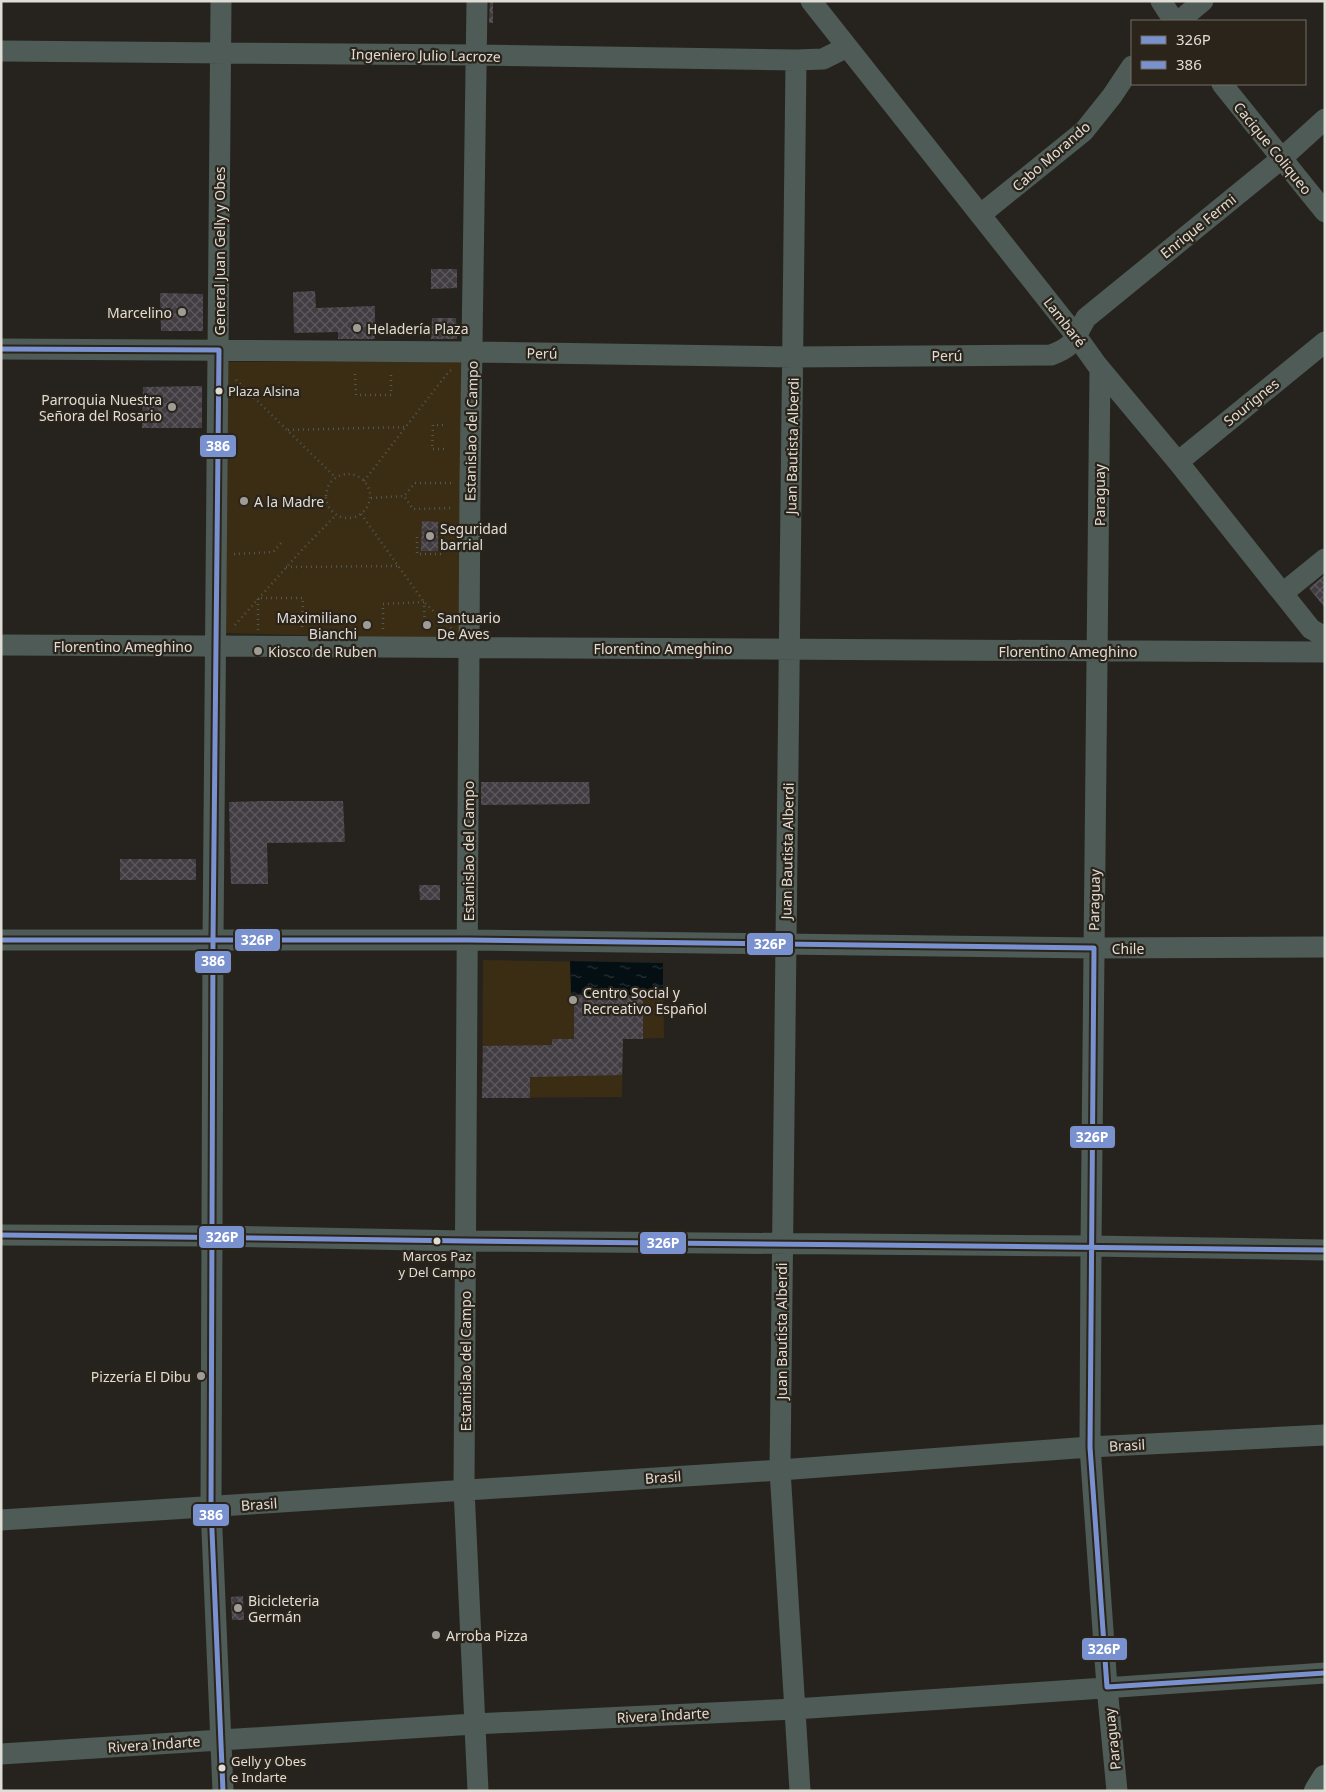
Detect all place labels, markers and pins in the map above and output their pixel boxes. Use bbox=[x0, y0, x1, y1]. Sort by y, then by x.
place label: Marcelino bbox=[107, 303, 172, 322]
marker: Marcelino bbox=[176, 306, 188, 318]
place label: Heladería Plaza bbox=[367, 319, 469, 338]
marker: Heladería Plaza bbox=[351, 322, 363, 334]
place label: Plaza Alsina bbox=[228, 382, 300, 400]
marker: Plaza Alsina bbox=[214, 386, 224, 396]
place label: Parroquia Nuestra Señora del Rosario bbox=[39, 390, 162, 425]
marker: Parroquia Nuestra Señora del Rosario bbox=[166, 401, 178, 413]
place label: A la Madre bbox=[254, 492, 324, 511]
marker: A la Madre bbox=[238, 495, 250, 507]
place label: Seguridad barrial bbox=[440, 519, 507, 554]
marker: Seguridad barrial bbox=[424, 530, 436, 542]
place label: Maximiliano Bianchi bbox=[277, 608, 357, 643]
place label: Santuario De Aves bbox=[437, 608, 501, 643]
marker: Maximiliano Bianchi bbox=[361, 619, 373, 631]
marker: Santuario De Aves bbox=[421, 619, 433, 631]
place label: Kiosco de Ruben bbox=[268, 642, 377, 661]
marker: Kiosco de Ruben bbox=[252, 645, 264, 657]
place label: Centro Social y Recreativo Español bbox=[583, 983, 707, 1018]
marker: Centro Social y Recreativo Español bbox=[567, 994, 579, 1006]
marker: Marcos Paz y Del Campo bbox=[432, 1236, 442, 1246]
place label: Marcos Paz y Del Campo bbox=[398, 1247, 476, 1281]
place label: Pizzería El Dibu bbox=[91, 1367, 191, 1386]
marker: Pizzería El Dibu bbox=[195, 1370, 207, 1382]
place label: Bicicleteria Germán bbox=[248, 1591, 319, 1626]
marker: Bicicleteria Germán bbox=[232, 1602, 244, 1614]
place label: Arroba Pizza bbox=[446, 1626, 528, 1645]
marker: Arroba Pizza bbox=[430, 1629, 442, 1641]
place label: Gelly y Obes e Indarte bbox=[231, 1752, 306, 1786]
marker: Gelly y Obes e Indarte bbox=[217, 1763, 227, 1773]

